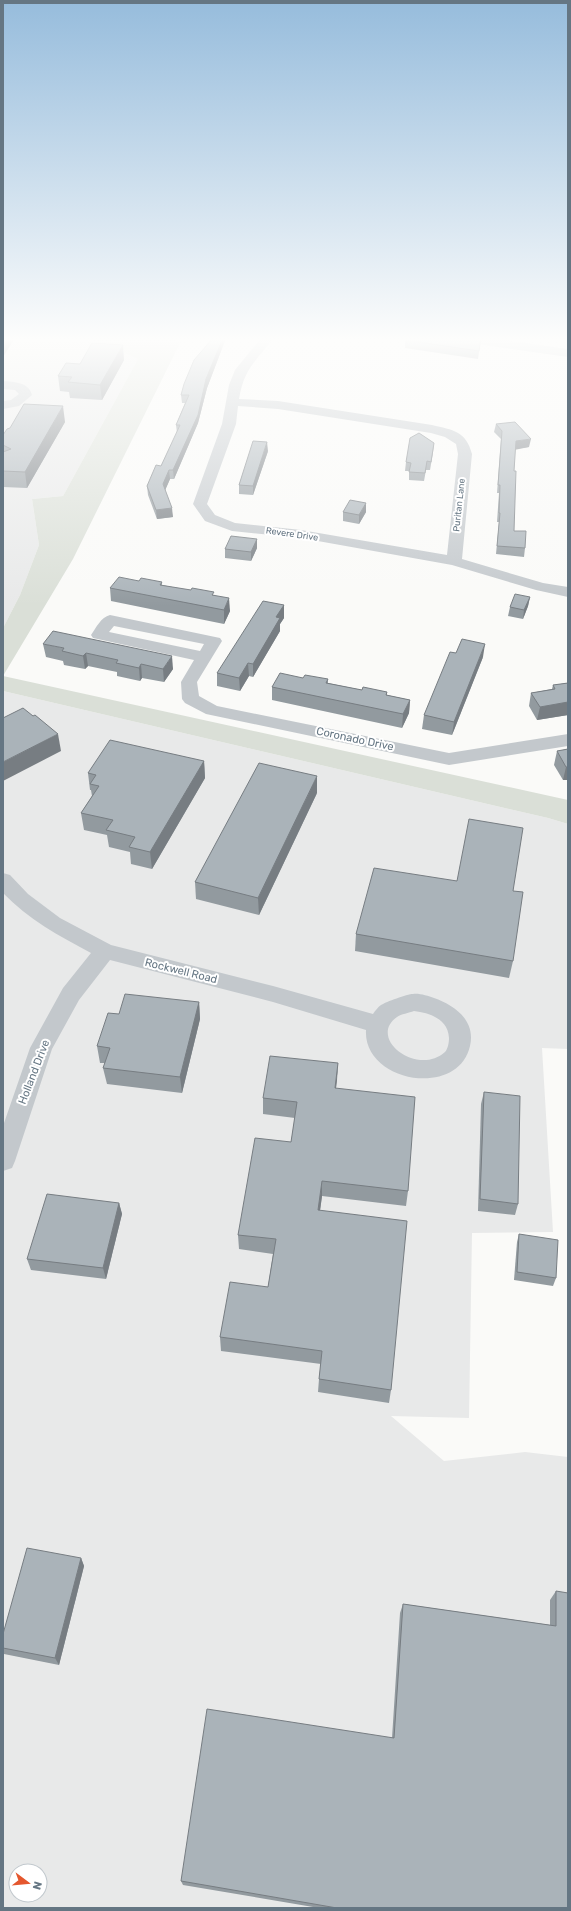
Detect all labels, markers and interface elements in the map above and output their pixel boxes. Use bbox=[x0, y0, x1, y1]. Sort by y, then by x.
street label: Puritan Lane bbox=[451, 478, 467, 532]
street label: Revere Drive bbox=[265, 525, 319, 543]
street label: Coronado Drive bbox=[315, 724, 395, 754]
street label: Rockwell Road bbox=[143, 956, 219, 986]
street label: Holland Drive bbox=[16, 1038, 52, 1106]
north arrow bbox=[8, 1863, 48, 1903]
text: N bbox=[30, 1880, 44, 1891]

